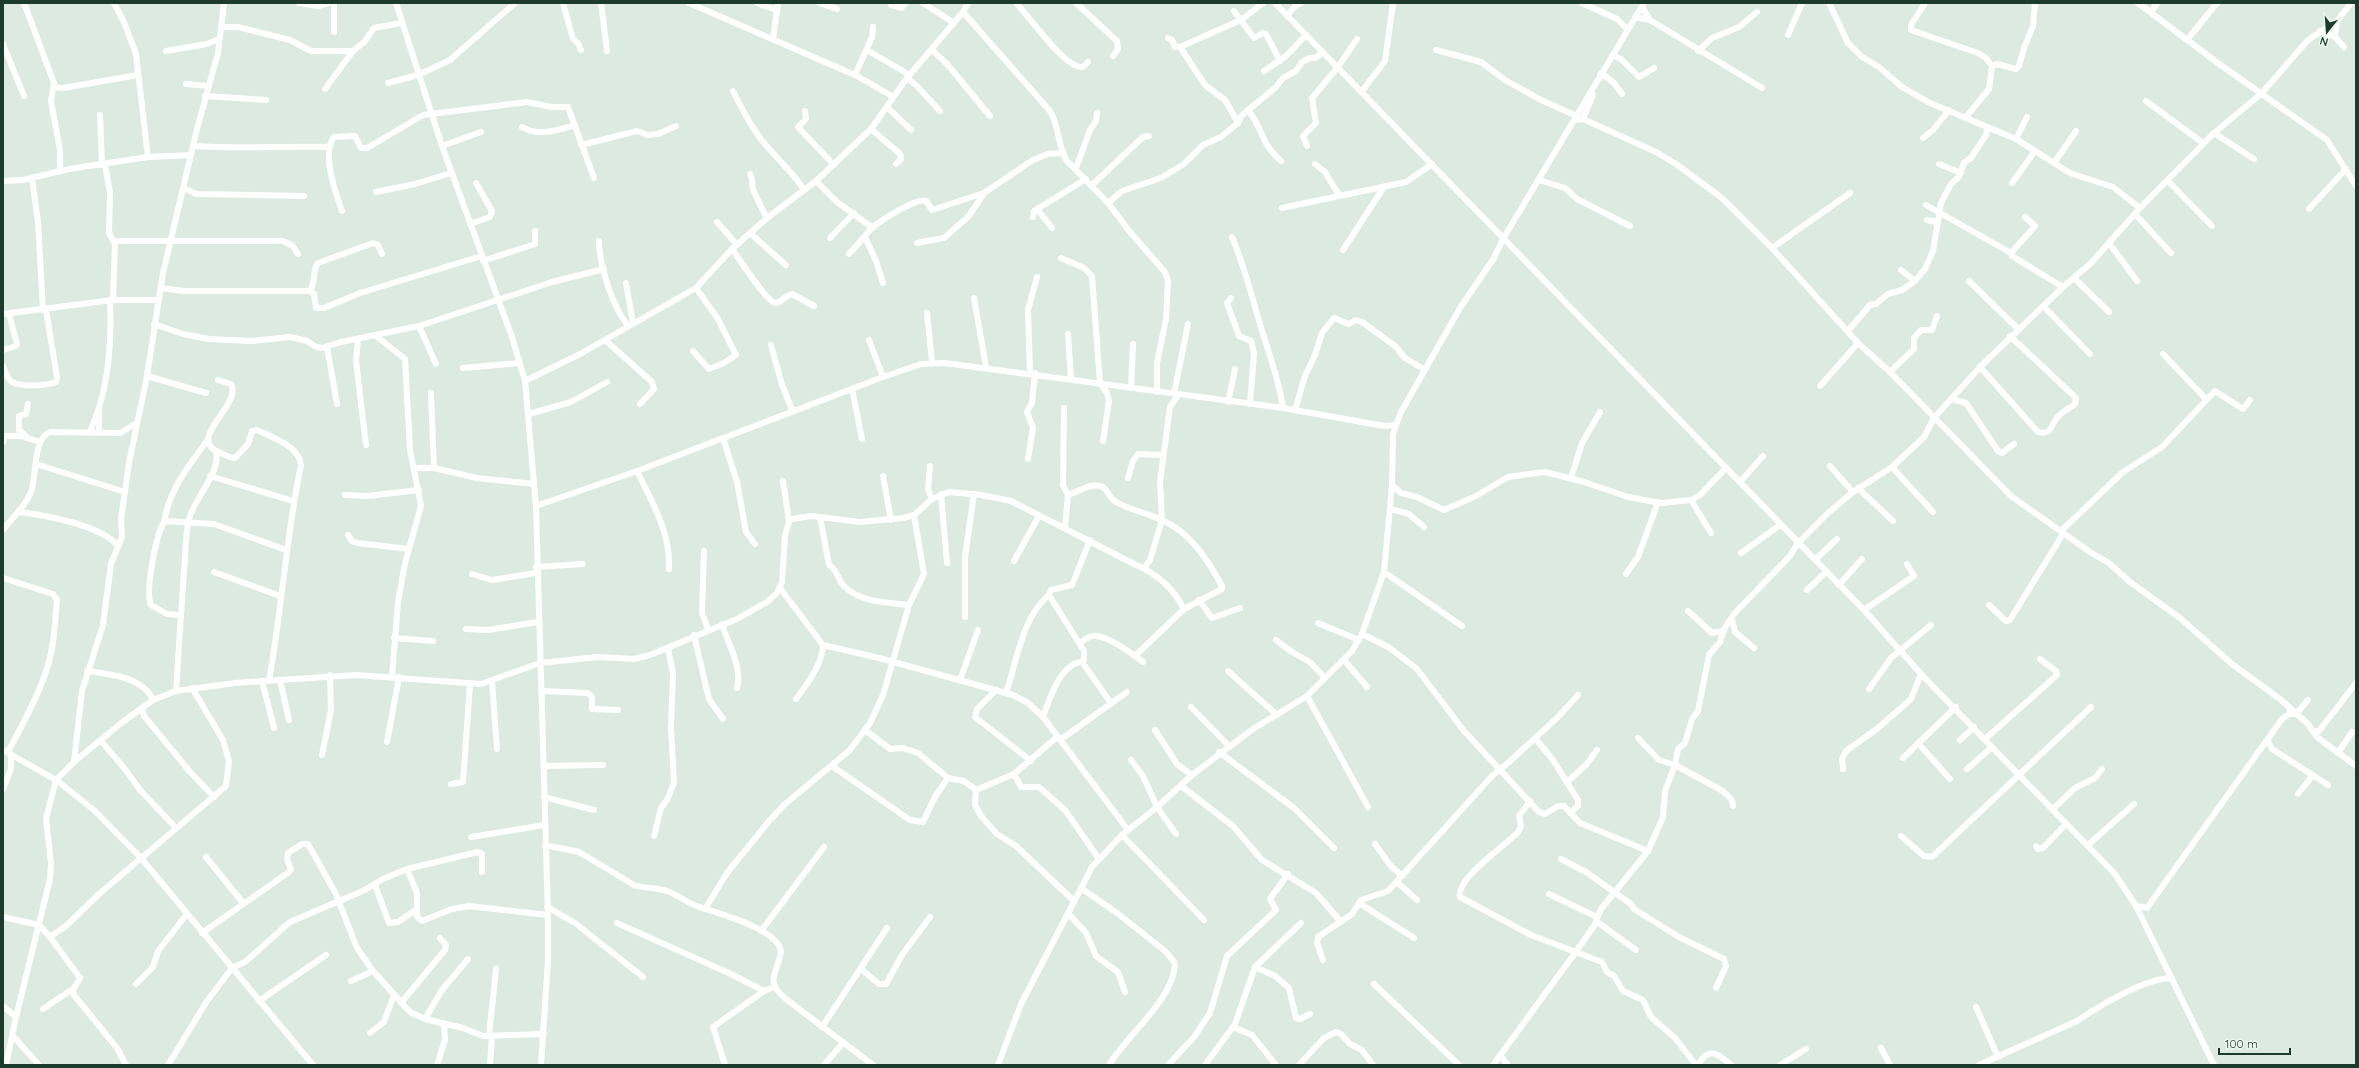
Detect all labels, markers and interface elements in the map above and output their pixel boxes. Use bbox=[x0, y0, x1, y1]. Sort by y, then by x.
north arrow bbox=[2307, 12, 2347, 52]
text: N bbox=[2318, 34, 2330, 49]
scale bar bbox=[2219, 1030, 2290, 1056]
text: 100 m bbox=[2225, 1036, 2258, 1051]

